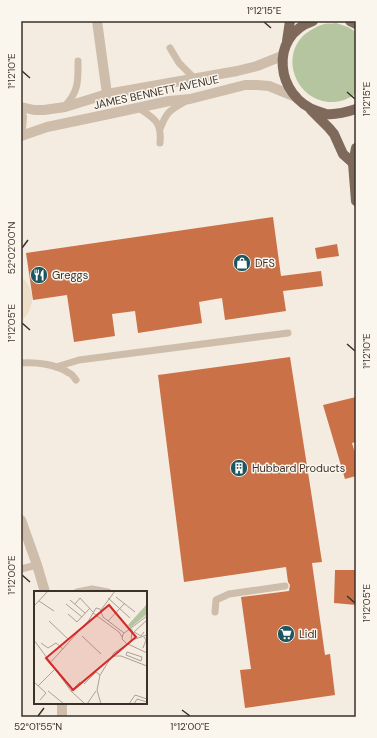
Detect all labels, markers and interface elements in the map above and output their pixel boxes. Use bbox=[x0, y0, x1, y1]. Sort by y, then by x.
text: 1°12'15"E bbox=[247, 4, 282, 17]
text: 1°12'10"E bbox=[5, 53, 18, 89]
street label: JAMES BENNETT AVENUE bbox=[92, 72, 220, 112]
text: 1°12'15"E bbox=[360, 81, 373, 116]
text: 52°02'00"N bbox=[5, 222, 18, 274]
shop icon: DFS bbox=[232, 253, 252, 273]
place label: DFS bbox=[255, 256, 275, 270]
restaurant icon: Greggs bbox=[29, 265, 49, 285]
place label: Greggs bbox=[52, 268, 88, 282]
text: 1°12'05"E bbox=[5, 303, 18, 342]
text: 1°12'10"E bbox=[360, 333, 373, 369]
building icon: Hubbard Products bbox=[229, 458, 249, 478]
place label: Hubbard Products bbox=[252, 461, 345, 475]
text: 1°12'00"E bbox=[5, 555, 18, 595]
text: 1°12'05"E bbox=[360, 583, 373, 622]
inset map bbox=[34, 591, 147, 704]
supermarket icon: Lidl bbox=[276, 624, 296, 644]
place label: Lidl bbox=[299, 627, 317, 641]
text: 52°01'55"N bbox=[14, 720, 62, 733]
text: 1°12'00"E bbox=[170, 720, 210, 733]

